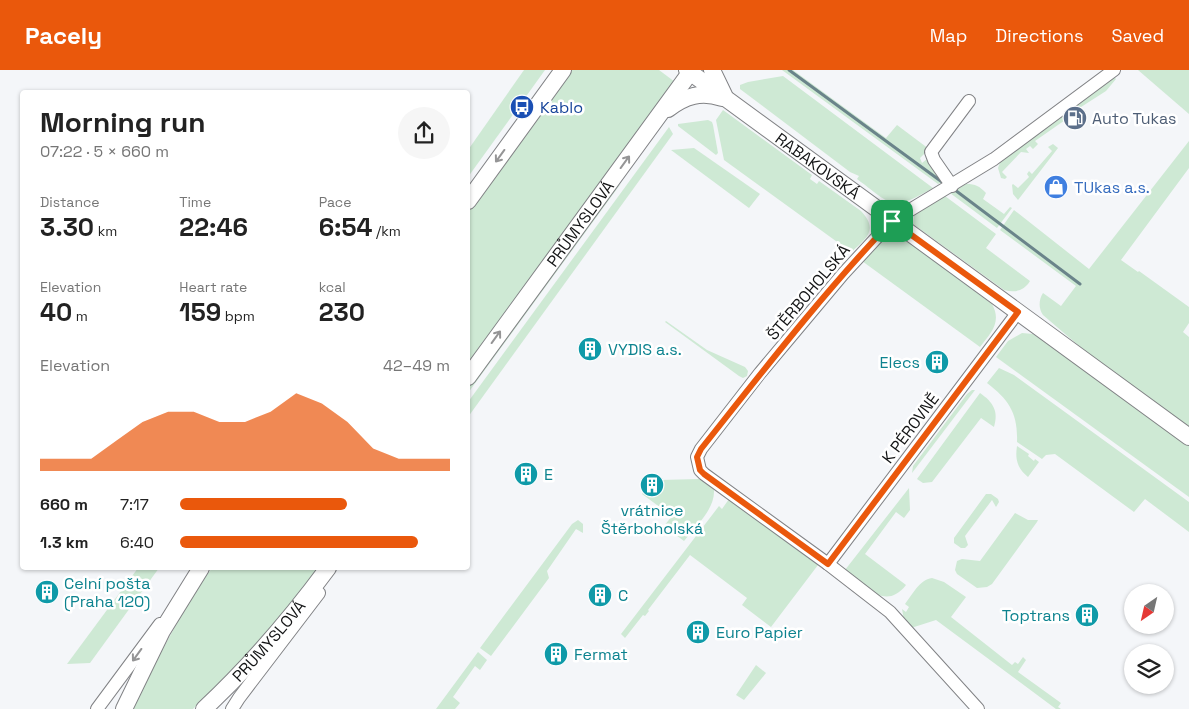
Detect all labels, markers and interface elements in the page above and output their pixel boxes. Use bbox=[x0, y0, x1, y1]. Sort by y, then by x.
text: Pacely bbox=[25, 20, 102, 51]
text: Map bbox=[930, 24, 967, 47]
text: Directions bbox=[995, 24, 1084, 47]
text: Saved bbox=[1112, 24, 1164, 47]
bus stop icon: Kablo bbox=[509, 94, 535, 120]
place label: Kablo bbox=[540, 97, 583, 118]
text: Morning run bbox=[40, 104, 205, 140]
fuel station icon: Auto Tukas bbox=[1062, 105, 1088, 131]
button: share bbox=[398, 107, 450, 159]
place label: Auto Tukas bbox=[1092, 108, 1177, 129]
street label: RABAKOVSKÁ bbox=[771, 128, 864, 204]
text: 07:22 · 5 × 660 m bbox=[40, 141, 169, 162]
one-way arrow bbox=[495, 149, 505, 163]
one-way arrow bbox=[620, 155, 630, 169]
shop icon: TUkas a.s. bbox=[1043, 174, 1069, 200]
street label: PRŮMYSLOVÁ bbox=[542, 177, 619, 271]
place label: TUkas a.s. bbox=[1074, 177, 1150, 198]
text: Distance bbox=[40, 193, 100, 211]
text: Time bbox=[179, 193, 211, 211]
text: Pace bbox=[319, 193, 351, 211]
pin bbox=[871, 200, 913, 242]
icon: arrive bbox=[878, 207, 906, 235]
text: 3.30 bbox=[40, 211, 94, 243]
text: 22:46 bbox=[179, 211, 248, 243]
text: 6:54 bbox=[319, 211, 372, 243]
text: km bbox=[94, 222, 117, 240]
text: /km bbox=[372, 222, 401, 240]
street label: ŠTĚRBOHOLSKÁ bbox=[762, 240, 855, 345]
text: Elevation bbox=[40, 278, 101, 296]
text: Heart rate bbox=[179, 278, 247, 296]
text: kcal bbox=[319, 278, 346, 296]
text: 40 bbox=[40, 296, 72, 328]
text: 159 bbox=[179, 296, 221, 328]
text: 230 bbox=[319, 296, 365, 328]
text: m bbox=[72, 307, 88, 325]
text: bpm bbox=[221, 307, 255, 325]
one-way arrow bbox=[491, 330, 501, 344]
building icon: VYDIS a.s. bbox=[577, 336, 603, 362]
place label: VYDIS a.s. bbox=[608, 339, 682, 360]
building icon: Elecs bbox=[924, 349, 950, 375]
place label: Elecs bbox=[880, 352, 920, 373]
text: Elevation bbox=[40, 355, 110, 376]
text: 42–49 m bbox=[383, 355, 450, 376]
street label: K PÉROVNĚ bbox=[877, 389, 944, 468]
building icon: E bbox=[513, 461, 539, 487]
place label: E bbox=[544, 464, 553, 485]
building icon: vrátnice Štěrboholská bbox=[639, 472, 665, 498]
text: 660 m bbox=[40, 494, 88, 515]
text: 7:17 bbox=[120, 494, 149, 515]
place label: vrátnice Štěrboholská bbox=[601, 500, 703, 539]
text: 1.3 km bbox=[40, 532, 88, 553]
text: 6:40 bbox=[120, 532, 154, 553]
place label: Celní pošta (Praha 120) bbox=[64, 573, 150, 612]
building icon: Celní pošta (Praha 120) bbox=[34, 579, 60, 605]
building icon: C bbox=[587, 582, 613, 608]
north arrow bbox=[1124, 584, 1174, 634]
map controls bbox=[1124, 584, 1174, 694]
place label: C bbox=[618, 585, 628, 606]
street label: PRŮMYSLOVÁ bbox=[228, 596, 310, 686]
building icon: Toptrans bbox=[1074, 602, 1100, 628]
place label: Toptrans bbox=[1002, 605, 1070, 626]
building icon: Euro Papier bbox=[685, 619, 711, 645]
place label: Euro Papier bbox=[716, 622, 803, 643]
building icon: Fermat bbox=[543, 641, 569, 667]
place label: Fermat bbox=[574, 644, 628, 665]
button: layers bbox=[1124, 644, 1174, 694]
one-way arrow bbox=[132, 648, 142, 662]

